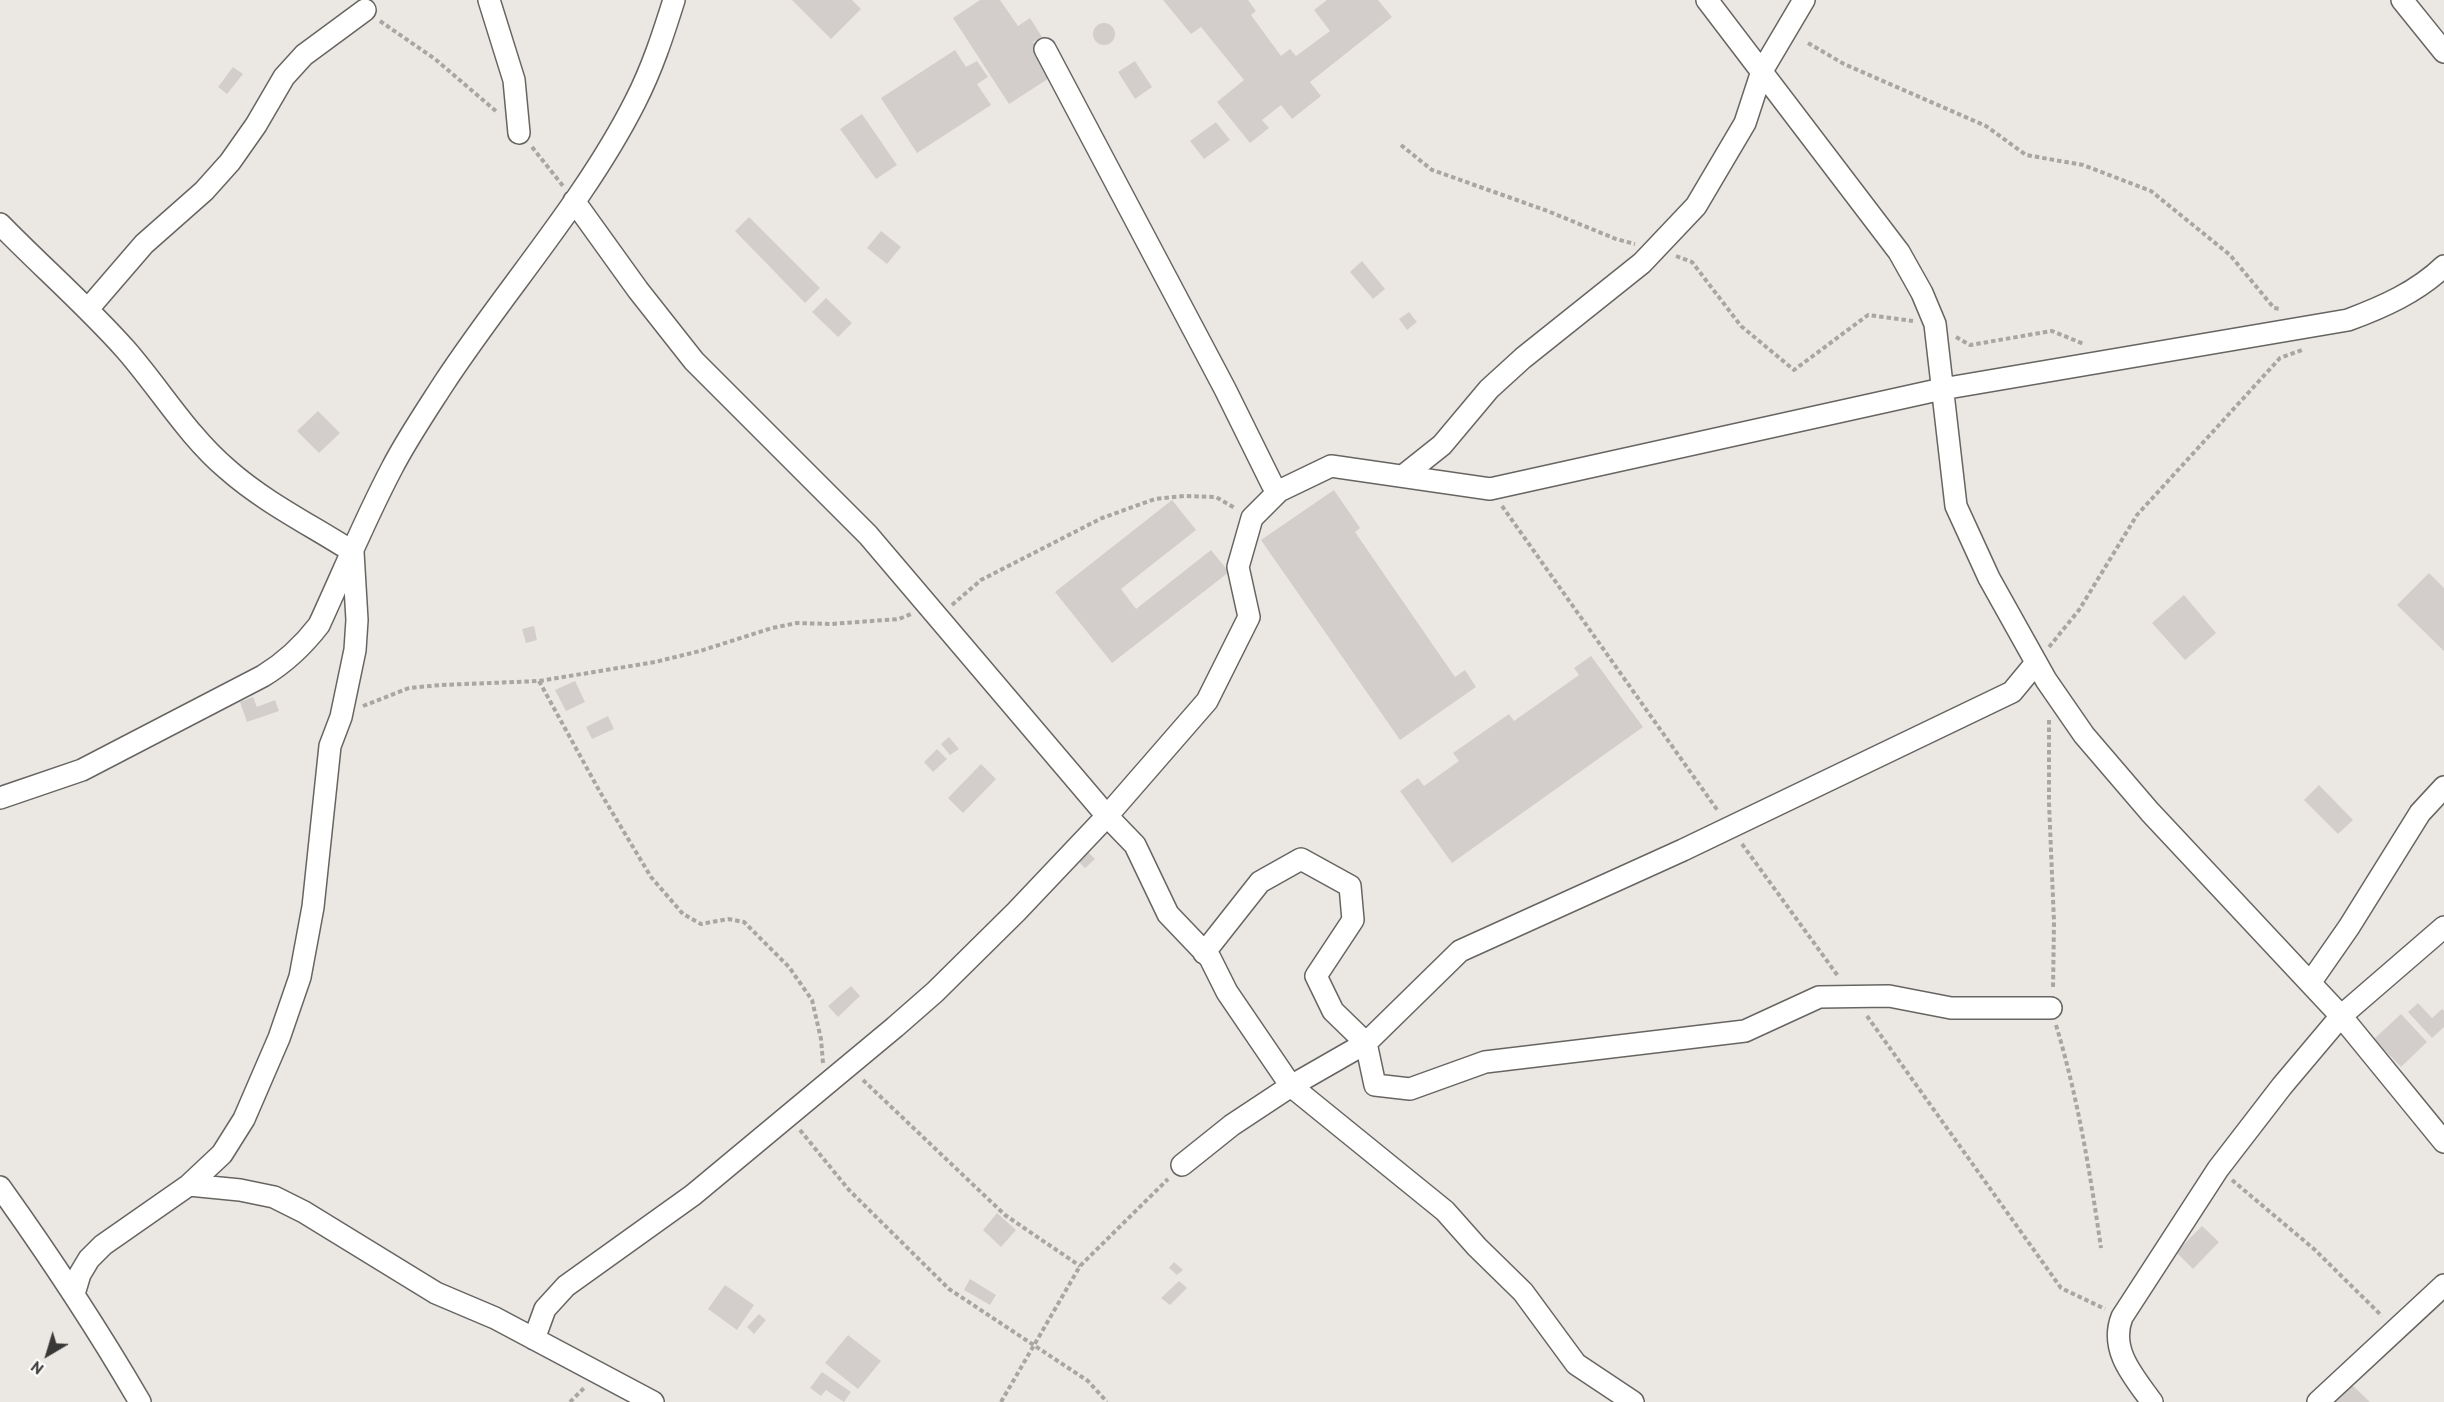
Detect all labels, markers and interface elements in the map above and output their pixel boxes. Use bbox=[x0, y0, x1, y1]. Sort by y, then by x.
north arrow bbox=[18, 1324, 78, 1384]
text: N bbox=[27, 1357, 47, 1379]

